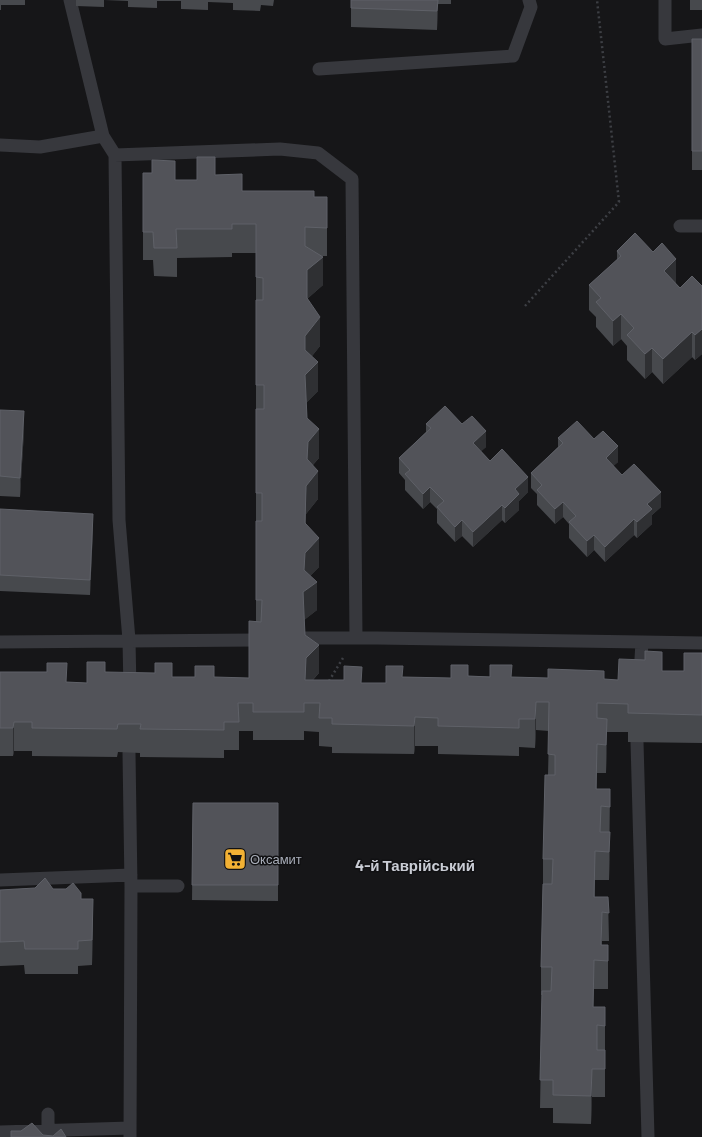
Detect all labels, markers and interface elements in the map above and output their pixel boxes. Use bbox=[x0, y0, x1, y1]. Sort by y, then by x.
supermarket icon: Оксамит bbox=[222, 846, 248, 872]
place label: Оксамит bbox=[250, 851, 302, 867]
district label: 4-й Таврійський bbox=[355, 856, 475, 874]

